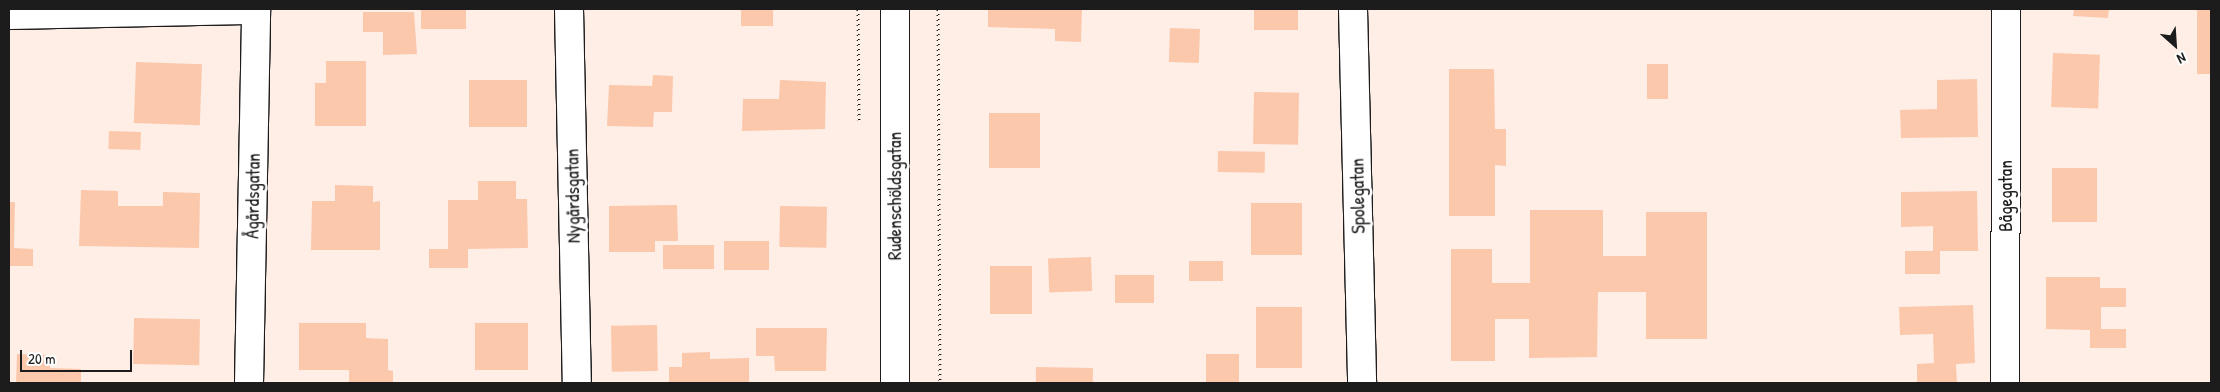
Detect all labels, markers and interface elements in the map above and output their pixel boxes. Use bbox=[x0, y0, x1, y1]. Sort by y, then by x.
north arrow bbox=[2150, 20, 2200, 70]
text: N bbox=[2174, 49, 2189, 69]
street label: Rudenschöldsgatan bbox=[884, 132, 906, 260]
street label: Nygårdsgatan bbox=[561, 149, 585, 243]
street label: Ågårdsgatan bbox=[241, 153, 265, 239]
street label: Spolegatan bbox=[1346, 158, 1370, 234]
street label: Bågegatan bbox=[1995, 160, 2017, 232]
scale bar bbox=[22, 340, 135, 372]
text: 20 m bbox=[28, 348, 55, 369]

